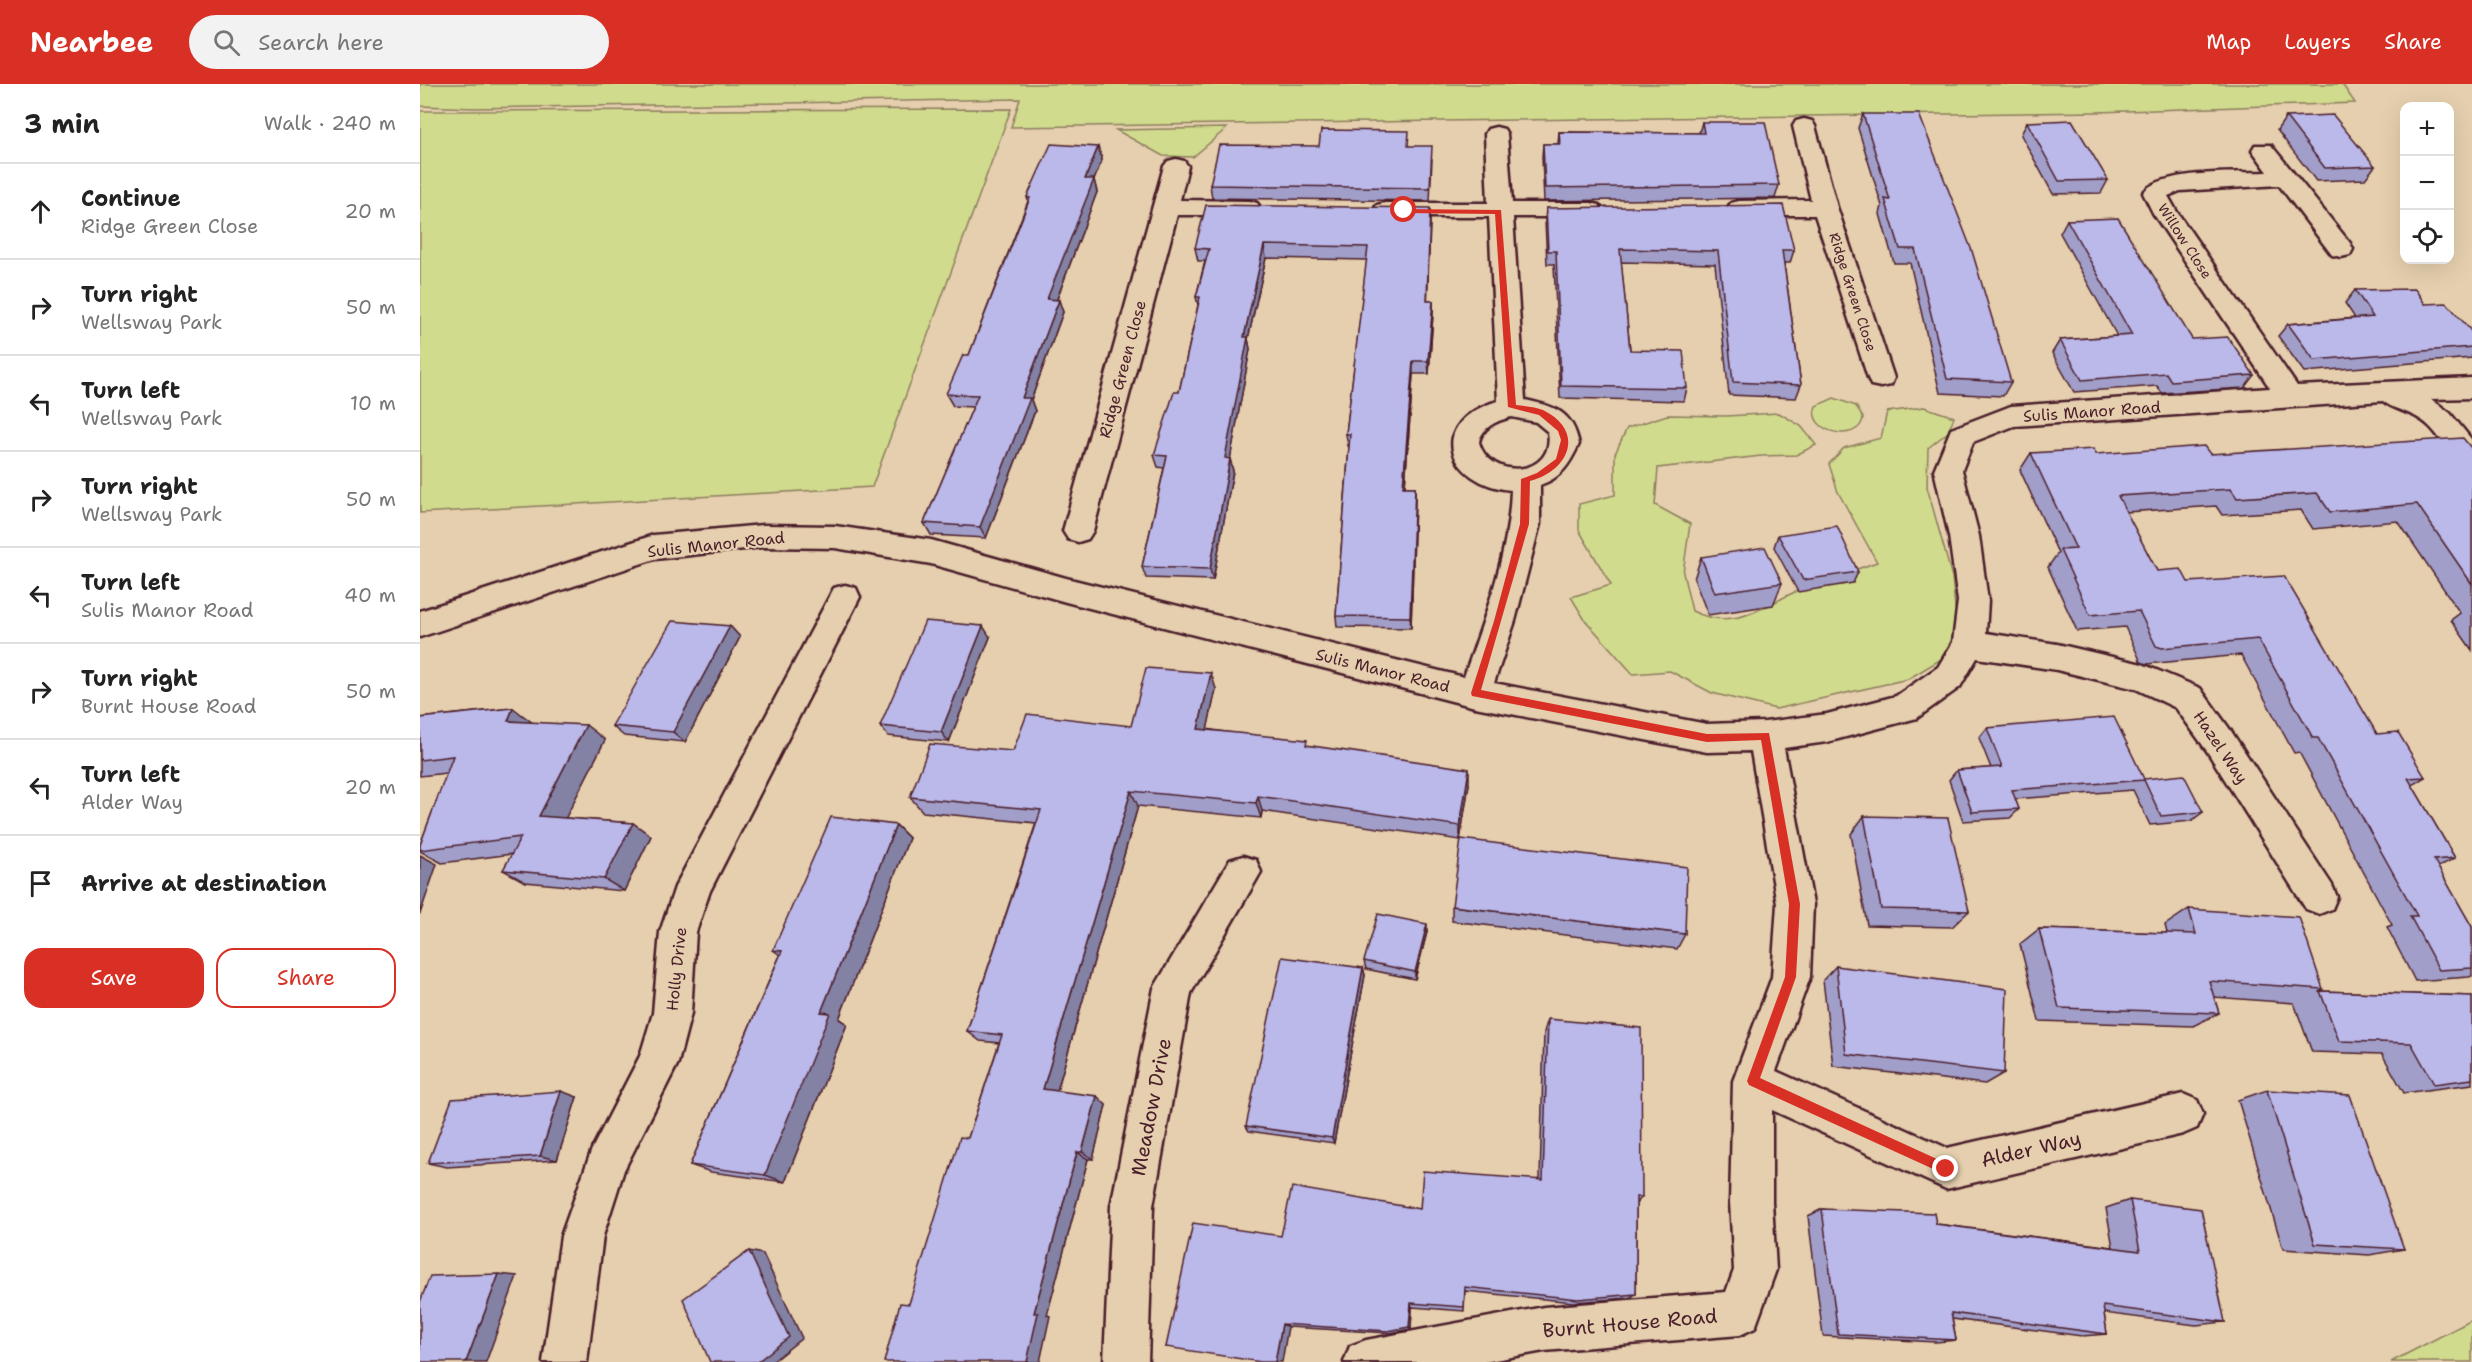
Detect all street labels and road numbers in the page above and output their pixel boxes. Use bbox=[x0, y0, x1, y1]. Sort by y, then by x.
street label: Willow Close bbox=[2154, 200, 2216, 282]
street label: Ridge Green Close bbox=[1825, 230, 1881, 354]
street label: Ridge Green Close bbox=[1094, 298, 1151, 440]
street label: Sulis Manor Road bbox=[2023, 396, 2162, 427]
street label: Sulis Manor Road bbox=[646, 527, 786, 562]
street label: Sulis Manor Road bbox=[1313, 644, 1452, 697]
street label: Hazel Way bbox=[2189, 707, 2253, 788]
street label: Holly Drive bbox=[662, 926, 691, 1012]
street label: Meadow Drive bbox=[1125, 1036, 1177, 1178]
street label: Alder Way bbox=[1978, 1125, 2084, 1173]
street label: Burnt House Road bbox=[1542, 1302, 1719, 1344]

